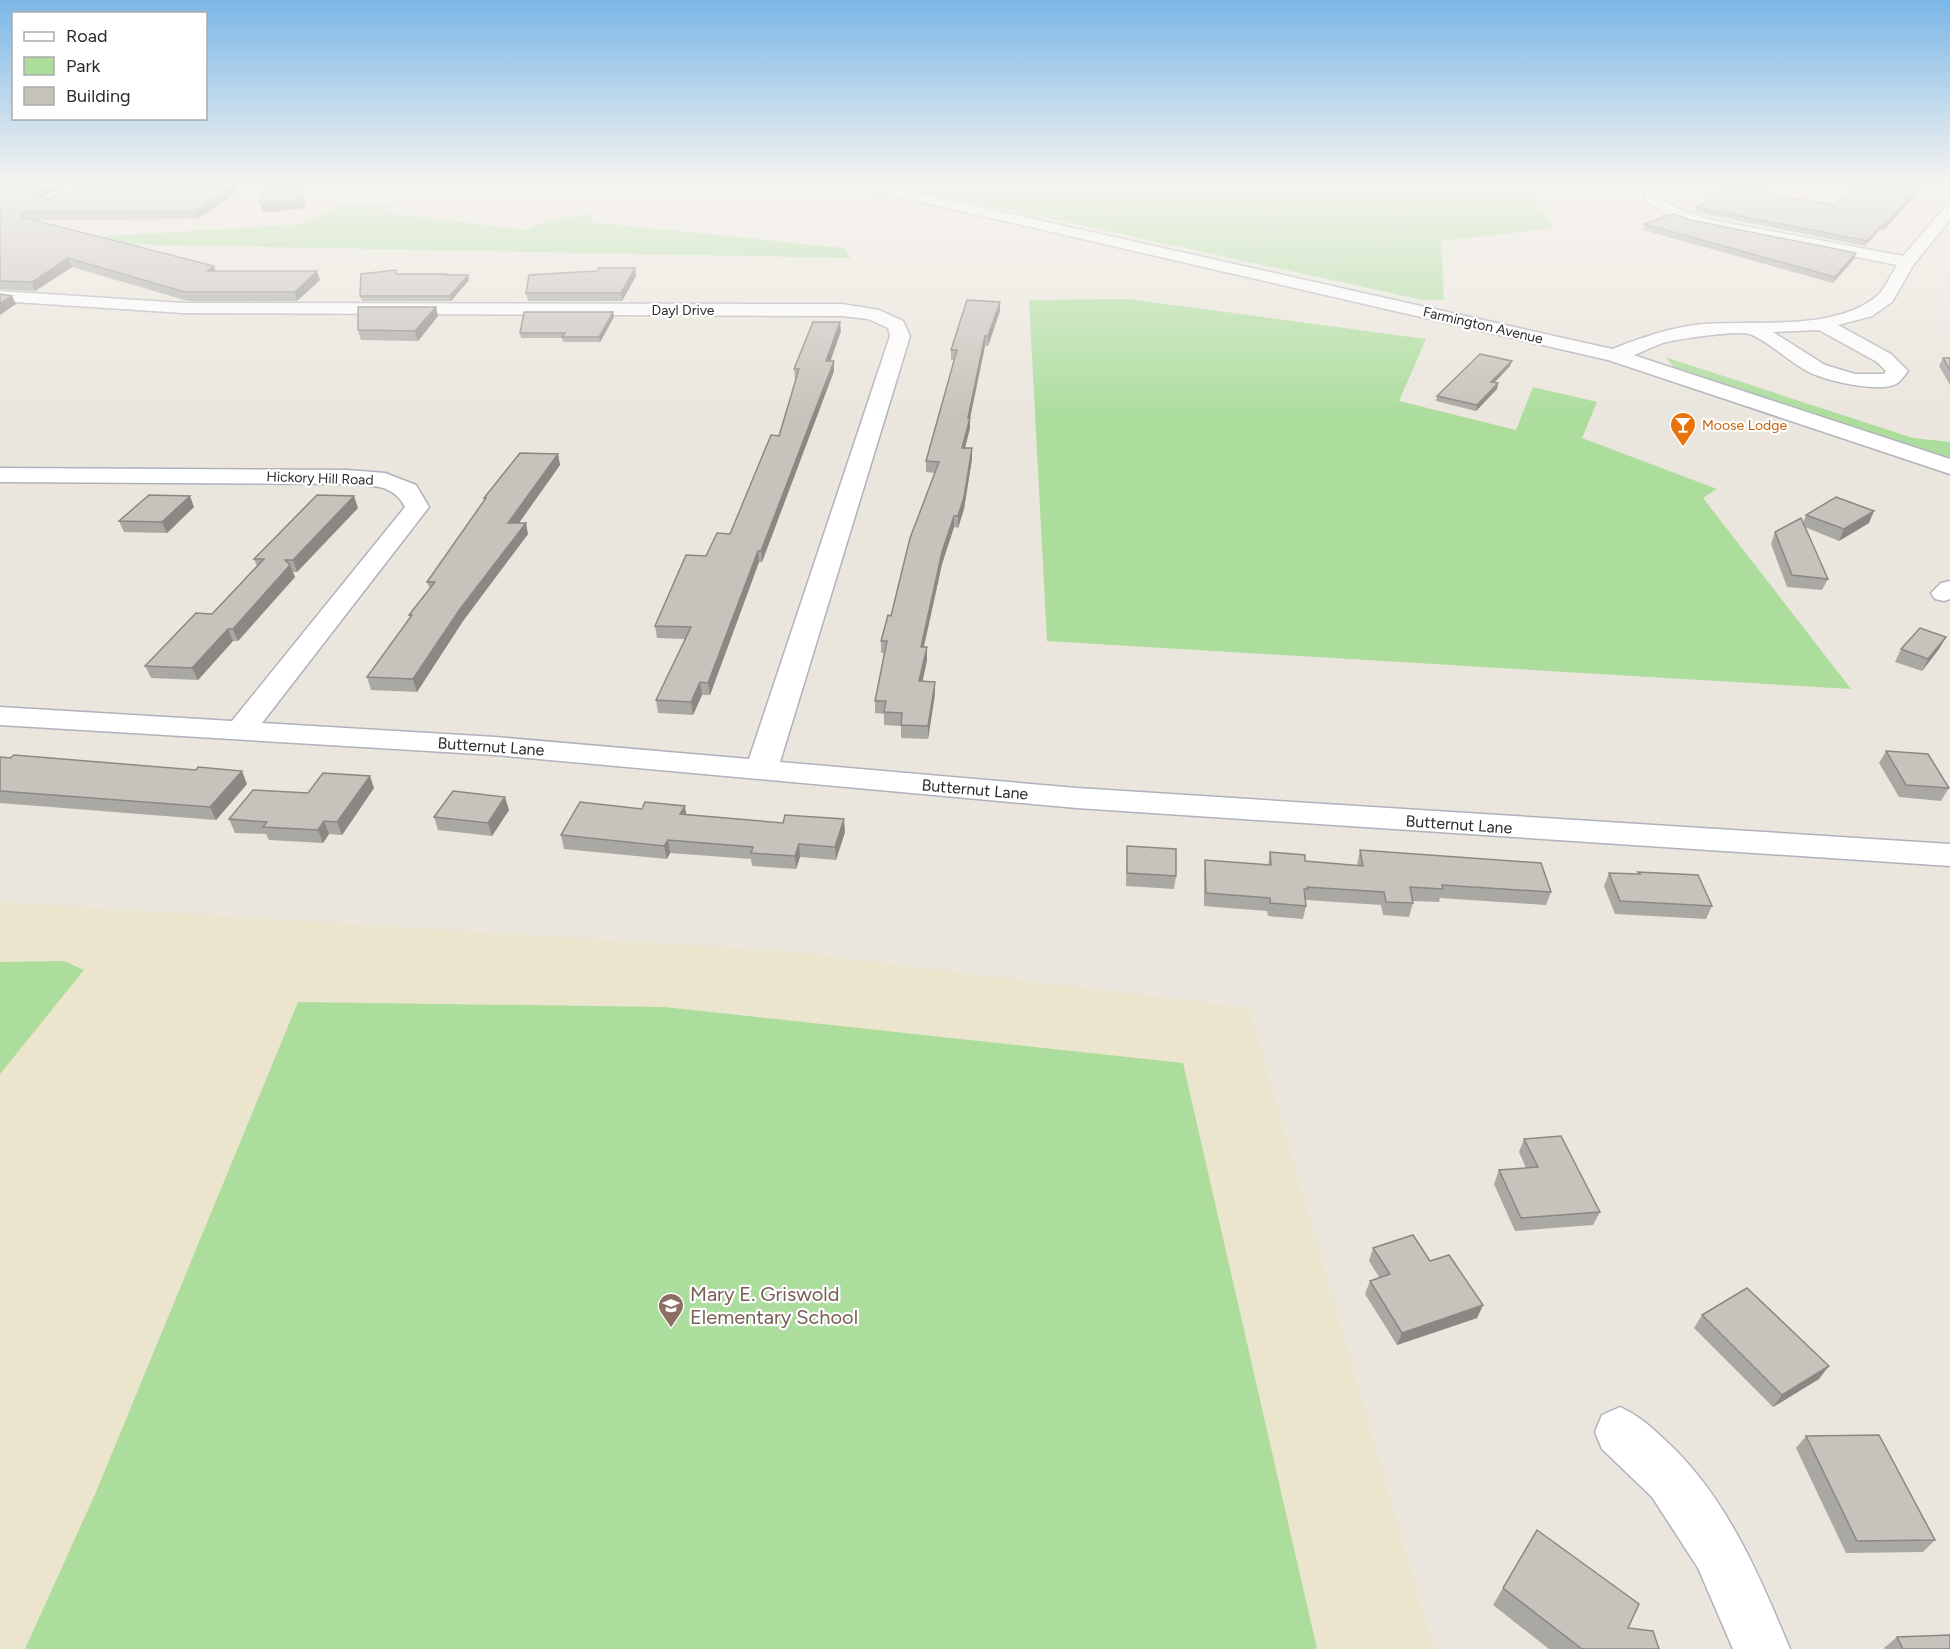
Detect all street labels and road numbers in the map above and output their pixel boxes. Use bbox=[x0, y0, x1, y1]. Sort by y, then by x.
street label: Dayl Drive bbox=[652, 302, 715, 319]
street label: Farmington Avenue bbox=[1421, 303, 1545, 348]
street label: Hickory Hill Road bbox=[266, 468, 374, 489]
street label: Butternut Lane bbox=[437, 733, 545, 760]
street label: Butternut Lane bbox=[921, 775, 1029, 804]
street label: Butternut Lane bbox=[1405, 811, 1513, 838]

